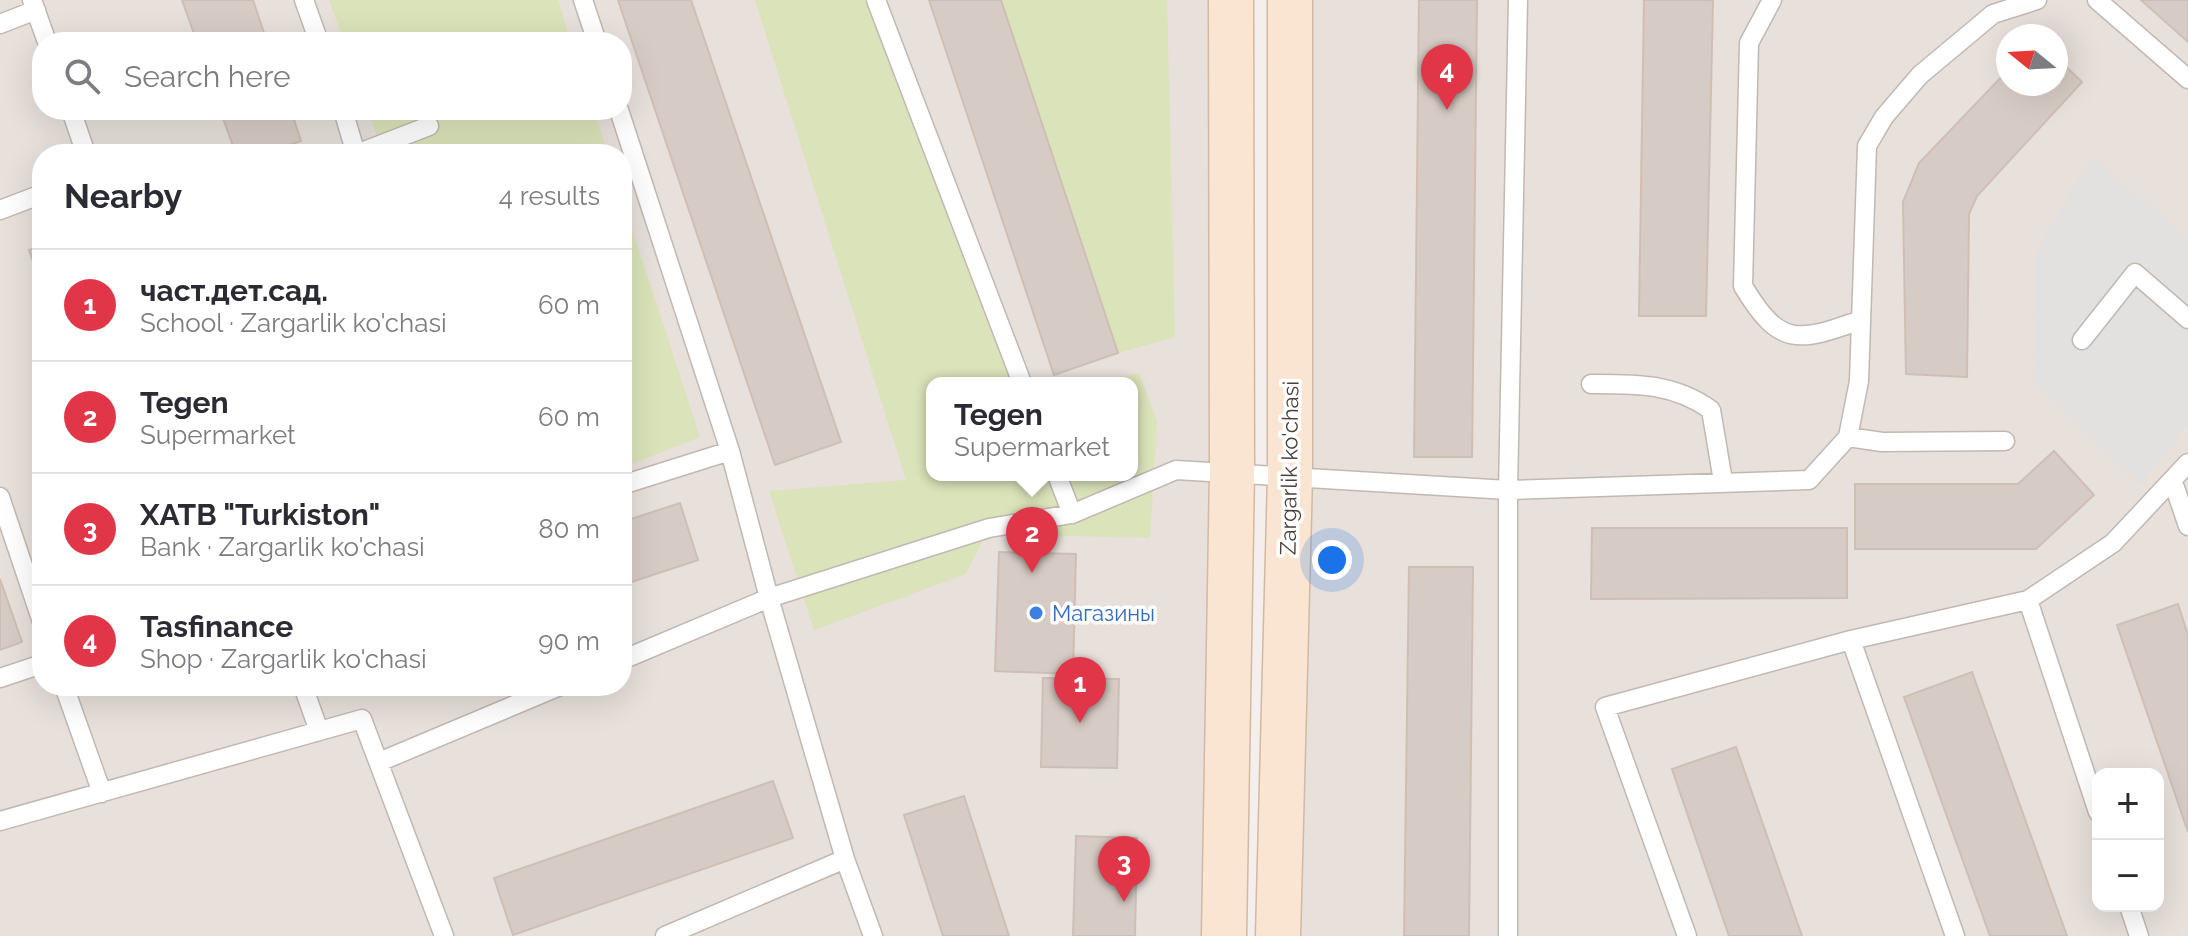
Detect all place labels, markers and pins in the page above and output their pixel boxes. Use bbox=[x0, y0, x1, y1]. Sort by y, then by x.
pin: 4 bbox=[1421, 44, 1473, 110]
pin: 2 bbox=[1006, 507, 1058, 573]
place label: Магазины bbox=[1052, 600, 1155, 626]
marker: Магазины bbox=[1027, 604, 1045, 622]
pin: 1 bbox=[1054, 657, 1106, 723]
pin: 3 bbox=[1098, 836, 1150, 902]

